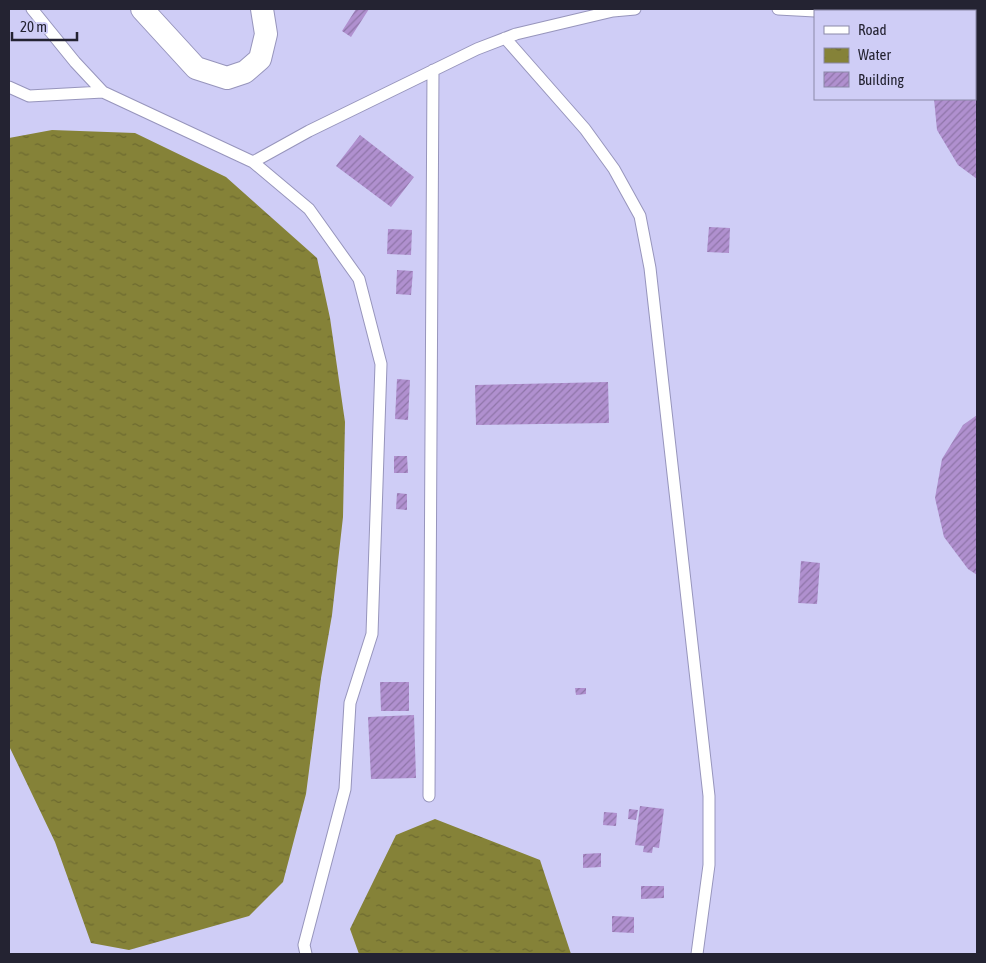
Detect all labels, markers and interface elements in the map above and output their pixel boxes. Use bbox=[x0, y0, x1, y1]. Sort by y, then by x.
scale bar bbox=[12, 10, 78, 42]
legend bbox=[814, 10, 976, 100]
text: 20 m bbox=[20, 18, 47, 35]
text: Road bbox=[858, 21, 887, 38]
text: Water bbox=[858, 46, 891, 63]
text: Building bbox=[858, 71, 904, 88]

